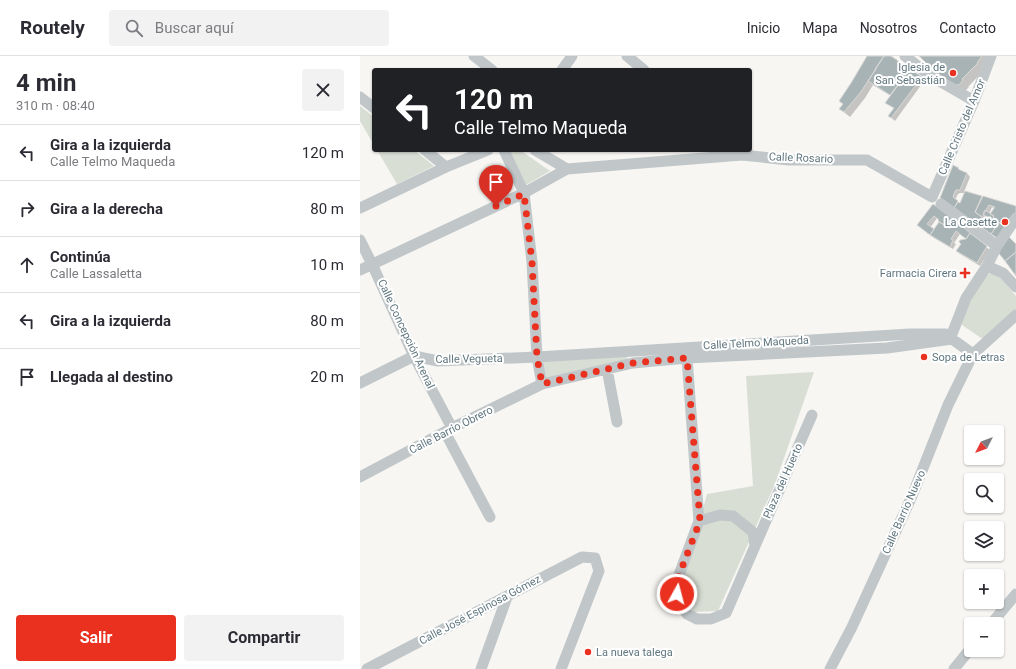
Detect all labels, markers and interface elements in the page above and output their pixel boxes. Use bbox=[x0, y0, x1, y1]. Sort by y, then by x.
search box bbox=[109, 10, 389, 46]
text: Routely bbox=[20, 16, 85, 39]
icon: search bbox=[123, 17, 145, 39]
text: Buscar aquí bbox=[155, 19, 234, 37]
text: Inicio bbox=[747, 20, 780, 36]
text: Mapa bbox=[802, 20, 838, 36]
text: Nosotros bbox=[860, 20, 917, 36]
text: Contacto bbox=[939, 20, 996, 36]
place label: Iglesia de San Sebastián bbox=[875, 61, 945, 87]
marker: Iglesia de San Sebastián bbox=[948, 68, 958, 78]
text: 4 min bbox=[16, 69, 76, 97]
button: close bbox=[302, 69, 344, 111]
street label: Calle Cristo del Amor bbox=[936, 77, 988, 177]
text: 120 m bbox=[454, 83, 533, 116]
icon: left bbox=[388, 84, 440, 136]
text: 310 m · 08:40 bbox=[16, 98, 95, 113]
text: Calle Telmo Maqueda bbox=[454, 117, 627, 138]
text: Gira a la izquierda bbox=[50, 136, 171, 154]
icon: left bbox=[16, 142, 38, 164]
text: 120 m bbox=[302, 144, 344, 162]
street label: Calle Rosario bbox=[769, 150, 833, 166]
text: Calle Telmo Maqueda bbox=[50, 154, 175, 169]
pin bbox=[479, 165, 513, 206]
icon: arrive bbox=[485, 171, 507, 193]
icon: right bbox=[16, 198, 38, 220]
text: Gira a la derecha bbox=[50, 200, 163, 218]
text: 80 m bbox=[310, 200, 344, 218]
place label: La Casette bbox=[945, 216, 997, 229]
marker: La Casette bbox=[1000, 217, 1010, 227]
text: Continúa bbox=[50, 248, 111, 266]
icon: ahead bbox=[16, 254, 38, 276]
text: 10 m bbox=[310, 256, 344, 274]
text: Calle Lassaletta bbox=[50, 266, 142, 281]
place label: Farmacia Cirera bbox=[880, 267, 957, 280]
marker: Farmacia Cirera bbox=[960, 268, 970, 278]
street label: Calle Concepción Arenal bbox=[375, 277, 437, 391]
icon: left bbox=[16, 310, 38, 332]
text: Gira a la izquierda bbox=[50, 312, 171, 330]
text: 80 m bbox=[310, 312, 344, 330]
street label: Calle Telmo Maqueda bbox=[703, 334, 809, 352]
place label: Sopa de Letras bbox=[932, 351, 1005, 364]
street label: Calle Vegueta bbox=[435, 352, 503, 366]
marker: Sopa de Letras bbox=[919, 352, 929, 362]
icon: arrive bbox=[16, 366, 38, 388]
text: Llegada al destino bbox=[50, 368, 173, 386]
text: 20 m bbox=[310, 368, 344, 386]
street label: Calle Barrio Obrero bbox=[407, 403, 495, 457]
north arrow bbox=[964, 425, 1004, 465]
map controls bbox=[964, 425, 1004, 657]
street label: Plaza del Huerto bbox=[761, 441, 805, 521]
street label: Calle Barrio Nuevo bbox=[880, 468, 928, 556]
button: search bbox=[964, 473, 1004, 513]
button: layers bbox=[964, 521, 1004, 561]
button: + bbox=[964, 569, 1004, 609]
street label: Calle José Espinosa Gómez bbox=[417, 572, 544, 648]
position arrow bbox=[656, 573, 698, 615]
button: Salir bbox=[16, 615, 176, 661]
button: Compartir bbox=[184, 615, 344, 661]
button: − bbox=[964, 617, 1004, 657]
place label: La nueva talega bbox=[596, 646, 673, 659]
marker: La nueva talega bbox=[583, 647, 593, 657]

